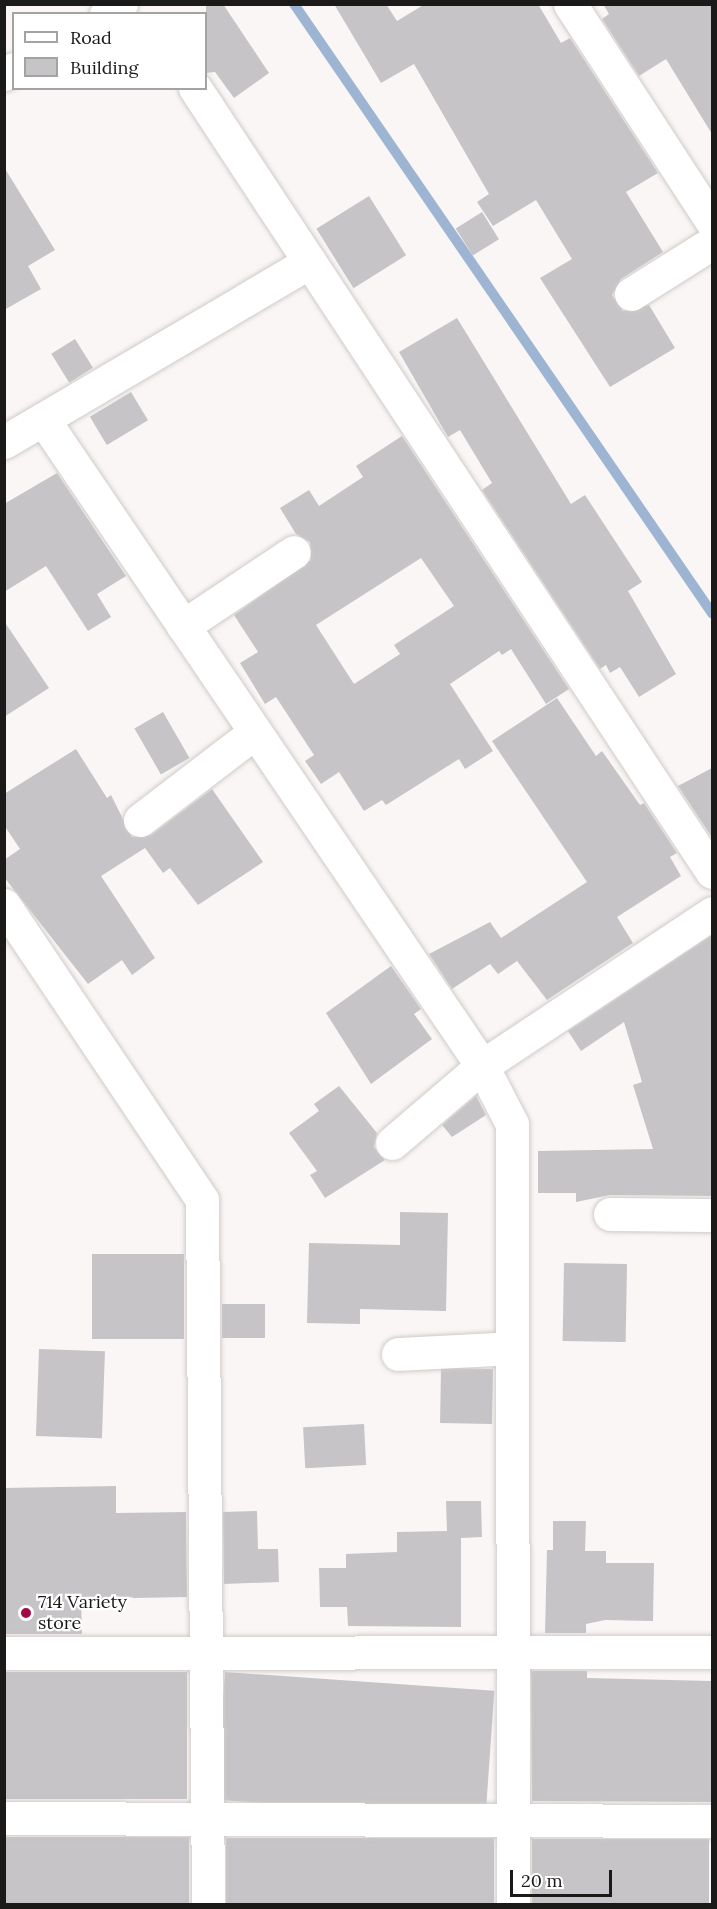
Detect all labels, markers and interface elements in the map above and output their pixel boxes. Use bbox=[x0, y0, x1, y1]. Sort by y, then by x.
legend bbox=[12, 12, 207, 90]
text: Road bbox=[70, 26, 112, 49]
text: Building bbox=[70, 56, 138, 79]
place label: 714 Variety store bbox=[38, 1592, 127, 1634]
marker: 714 Variety store bbox=[19, 1606, 33, 1620]
scale bar bbox=[513, 1858, 615, 1896]
text: 20 m bbox=[521, 1869, 563, 1892]

